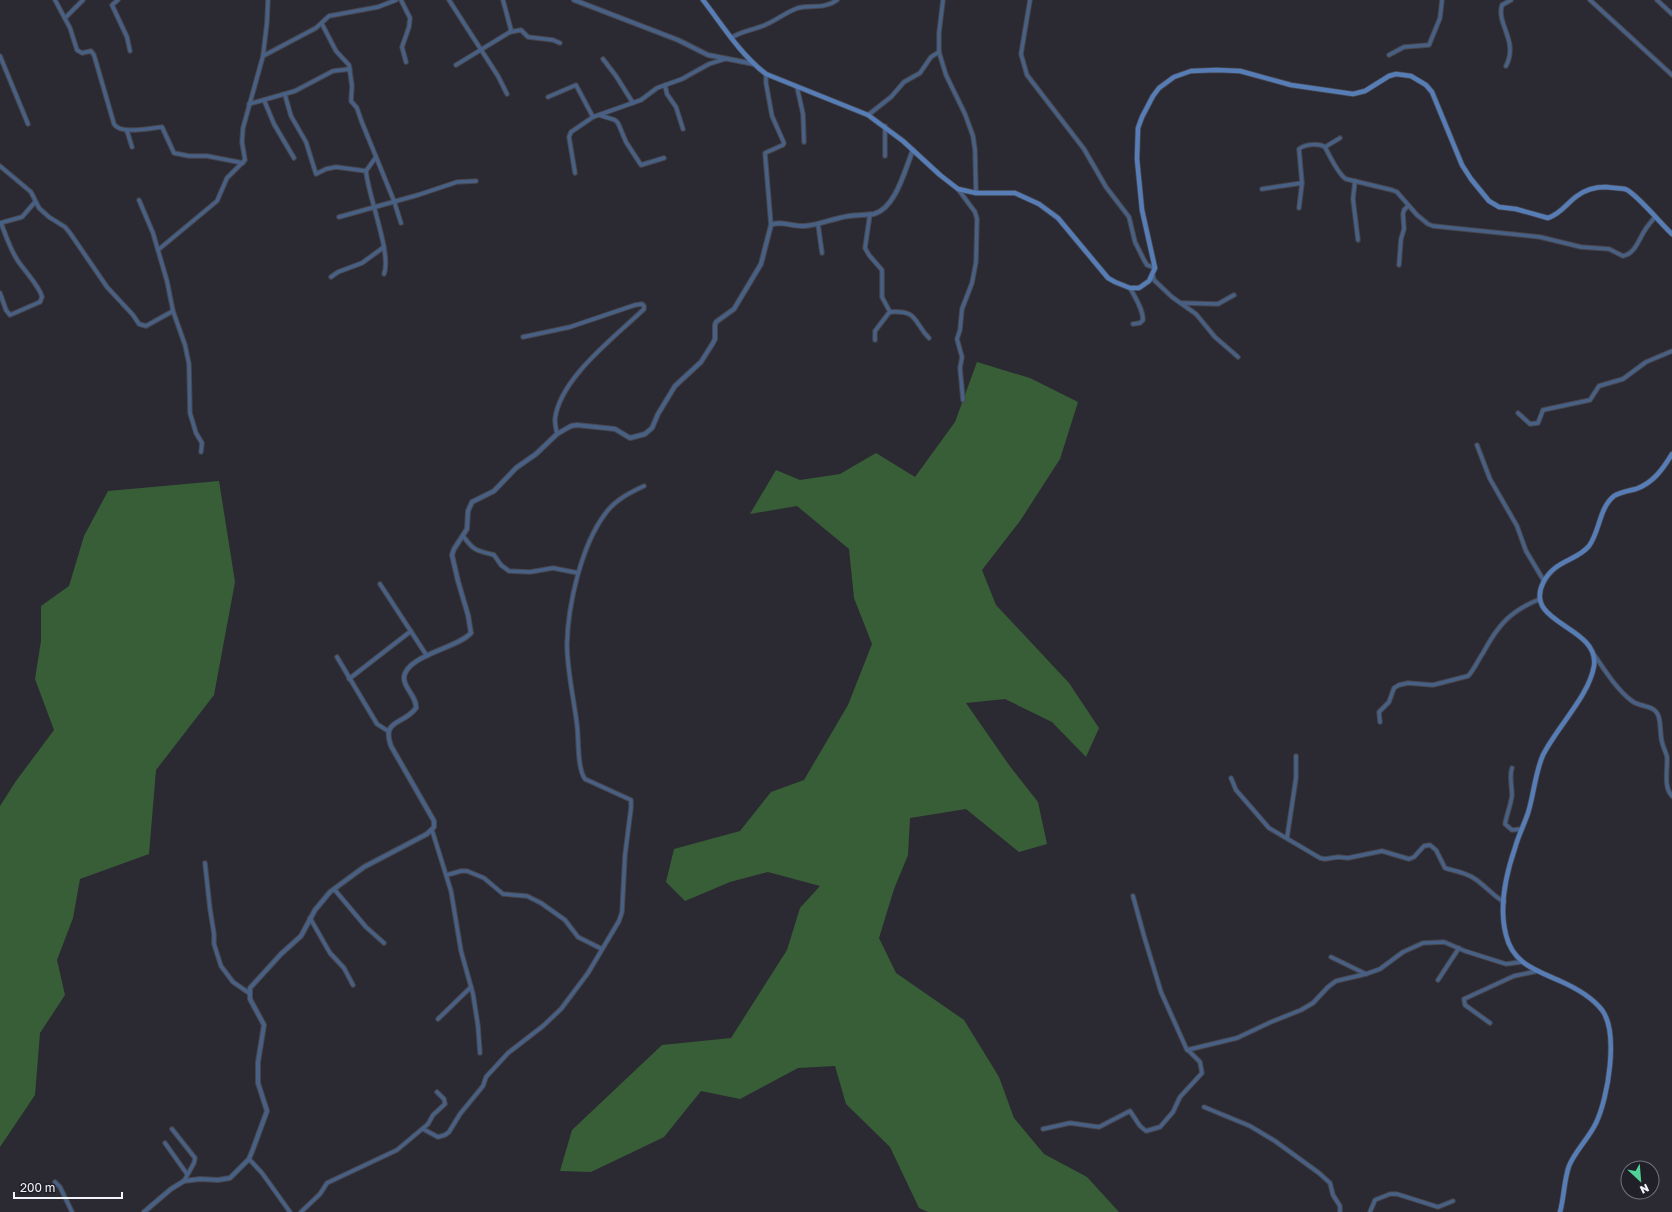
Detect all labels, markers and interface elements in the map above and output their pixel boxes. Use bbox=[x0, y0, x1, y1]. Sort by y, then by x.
north arrow bbox=[1620, 1160, 1660, 1200]
scale bar bbox=[14, 1174, 122, 1200]
text: 200 m bbox=[20, 1180, 55, 1195]
text: N bbox=[1638, 1182, 1651, 1197]

